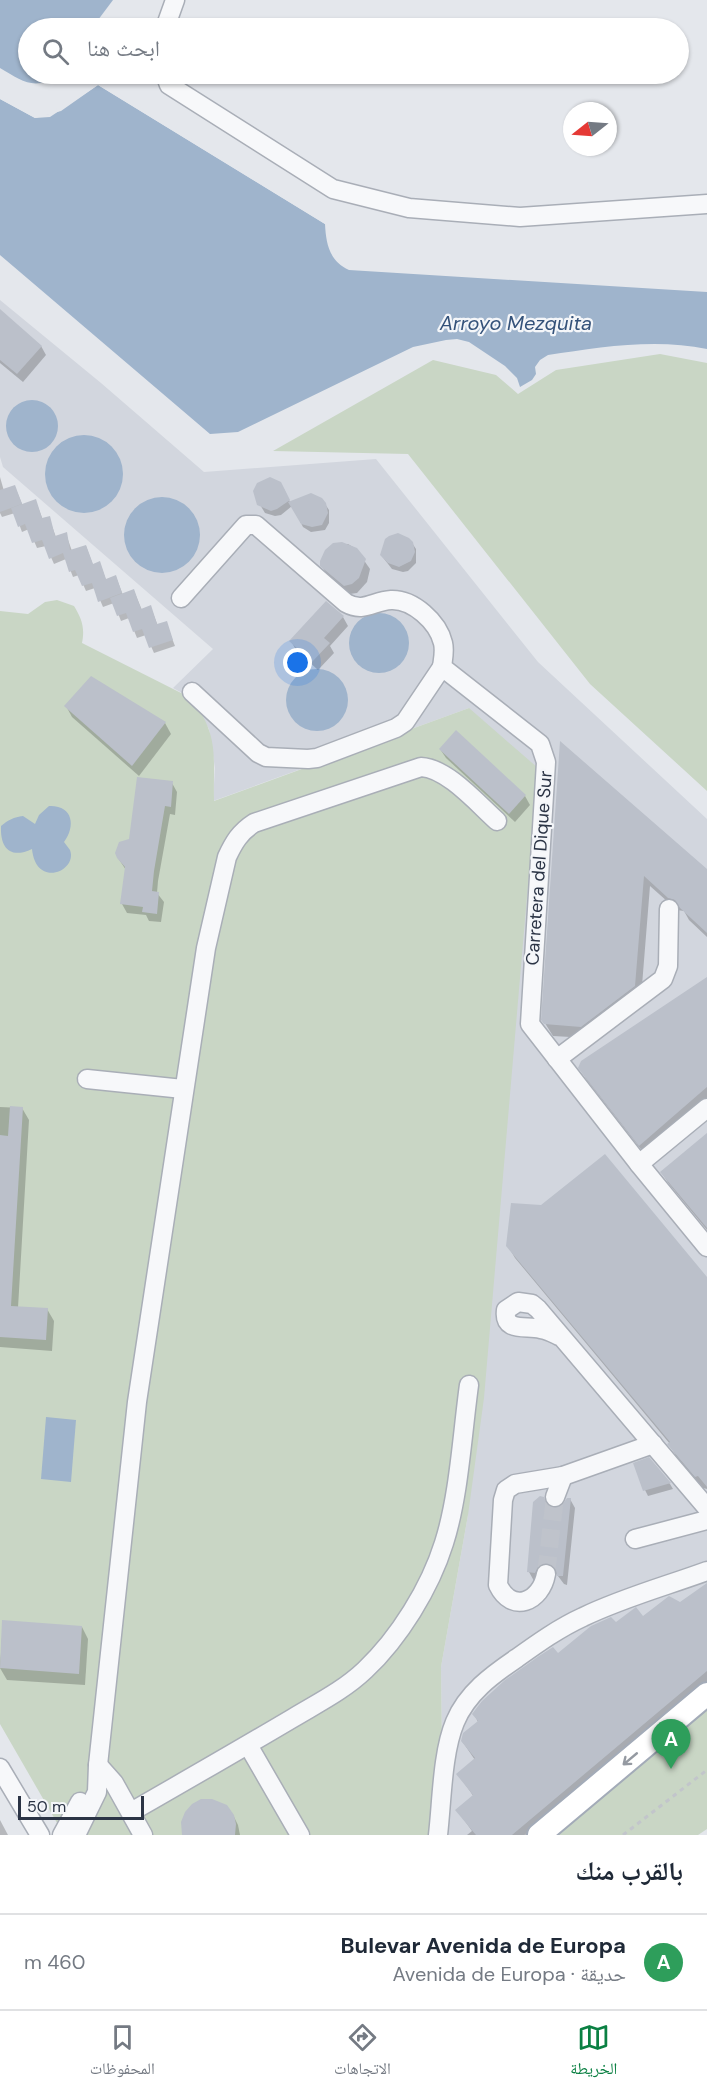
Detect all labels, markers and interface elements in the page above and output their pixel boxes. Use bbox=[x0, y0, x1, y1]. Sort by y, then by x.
search box bbox=[18, 18, 689, 84]
text: ابحث هنا bbox=[87, 34, 160, 63]
icon: search bbox=[39, 35, 72, 68]
north arrow bbox=[563, 102, 617, 156]
water label: Arroyo Mezquita bbox=[439, 310, 592, 336]
your location bbox=[283, 648, 312, 677]
street label: Carretera del Dique Sur bbox=[520, 770, 558, 966]
pin: A bbox=[652, 1720, 690, 1769]
one-way arrow bbox=[623, 1752, 638, 1766]
scale bar bbox=[18, 1793, 144, 1820]
text: 50 m bbox=[27, 1796, 66, 1817]
text: بالقرب منك bbox=[575, 1854, 683, 1888]
text: Bulevar Avenida de Europa bbox=[341, 1931, 626, 1960]
text: 460 m bbox=[24, 1949, 86, 1975]
text: A bbox=[656, 1949, 671, 1975]
text: حديقة · Avenida de Europa bbox=[393, 1961, 626, 1987]
tab: المحفوظات bbox=[90, 2021, 155, 2084]
tab: الاتجاهات bbox=[334, 2021, 391, 2084]
tab: الخريطة bbox=[570, 2021, 617, 2084]

